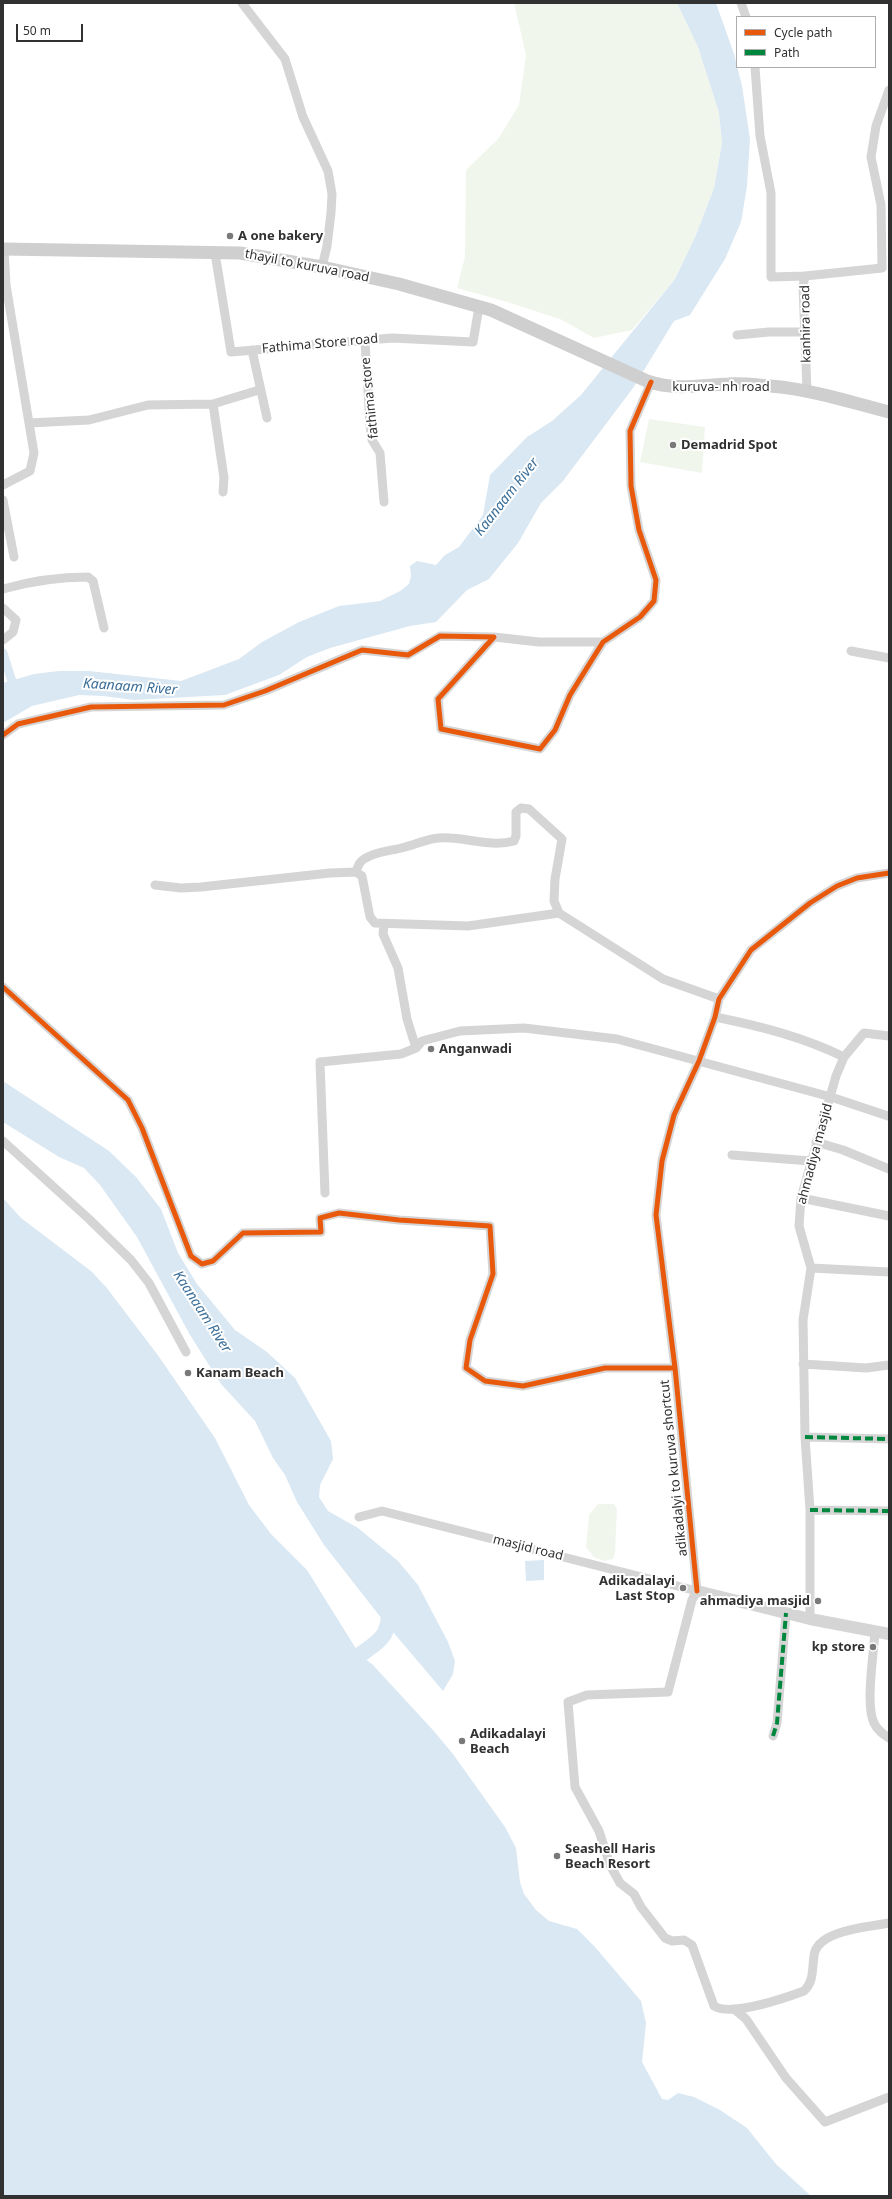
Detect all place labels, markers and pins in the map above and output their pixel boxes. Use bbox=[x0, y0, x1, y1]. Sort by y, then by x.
place label: A one bakery bbox=[238, 228, 323, 244]
marker: A one bakery bbox=[225, 231, 235, 241]
place label: Demadrid Spot bbox=[681, 437, 777, 453]
marker: Demadrid Spot bbox=[668, 440, 678, 450]
place label: Anganwadi bbox=[439, 1041, 512, 1057]
marker: Anganwadi bbox=[426, 1044, 436, 1054]
place label: Kanam Beach bbox=[196, 1365, 284, 1381]
marker: Kanam Beach bbox=[183, 1368, 193, 1378]
place label: Adikadalayi Last Stop bbox=[599, 1573, 675, 1604]
marker: Adikadalayi Last Stop bbox=[678, 1583, 688, 1593]
place label: ahmadiya masjid bbox=[700, 1593, 810, 1609]
marker: ahmadiya masjid bbox=[813, 1596, 823, 1606]
place label: kp store bbox=[812, 1639, 865, 1655]
marker: kp store bbox=[868, 1642, 878, 1652]
place label: Adikadalayi Beach bbox=[470, 1726, 546, 1757]
marker: Adikadalayi Beach bbox=[457, 1736, 467, 1746]
place label: Seashell Haris Beach Resort bbox=[565, 1841, 656, 1872]
marker: Seashell Haris Beach Resort bbox=[552, 1851, 562, 1861]

